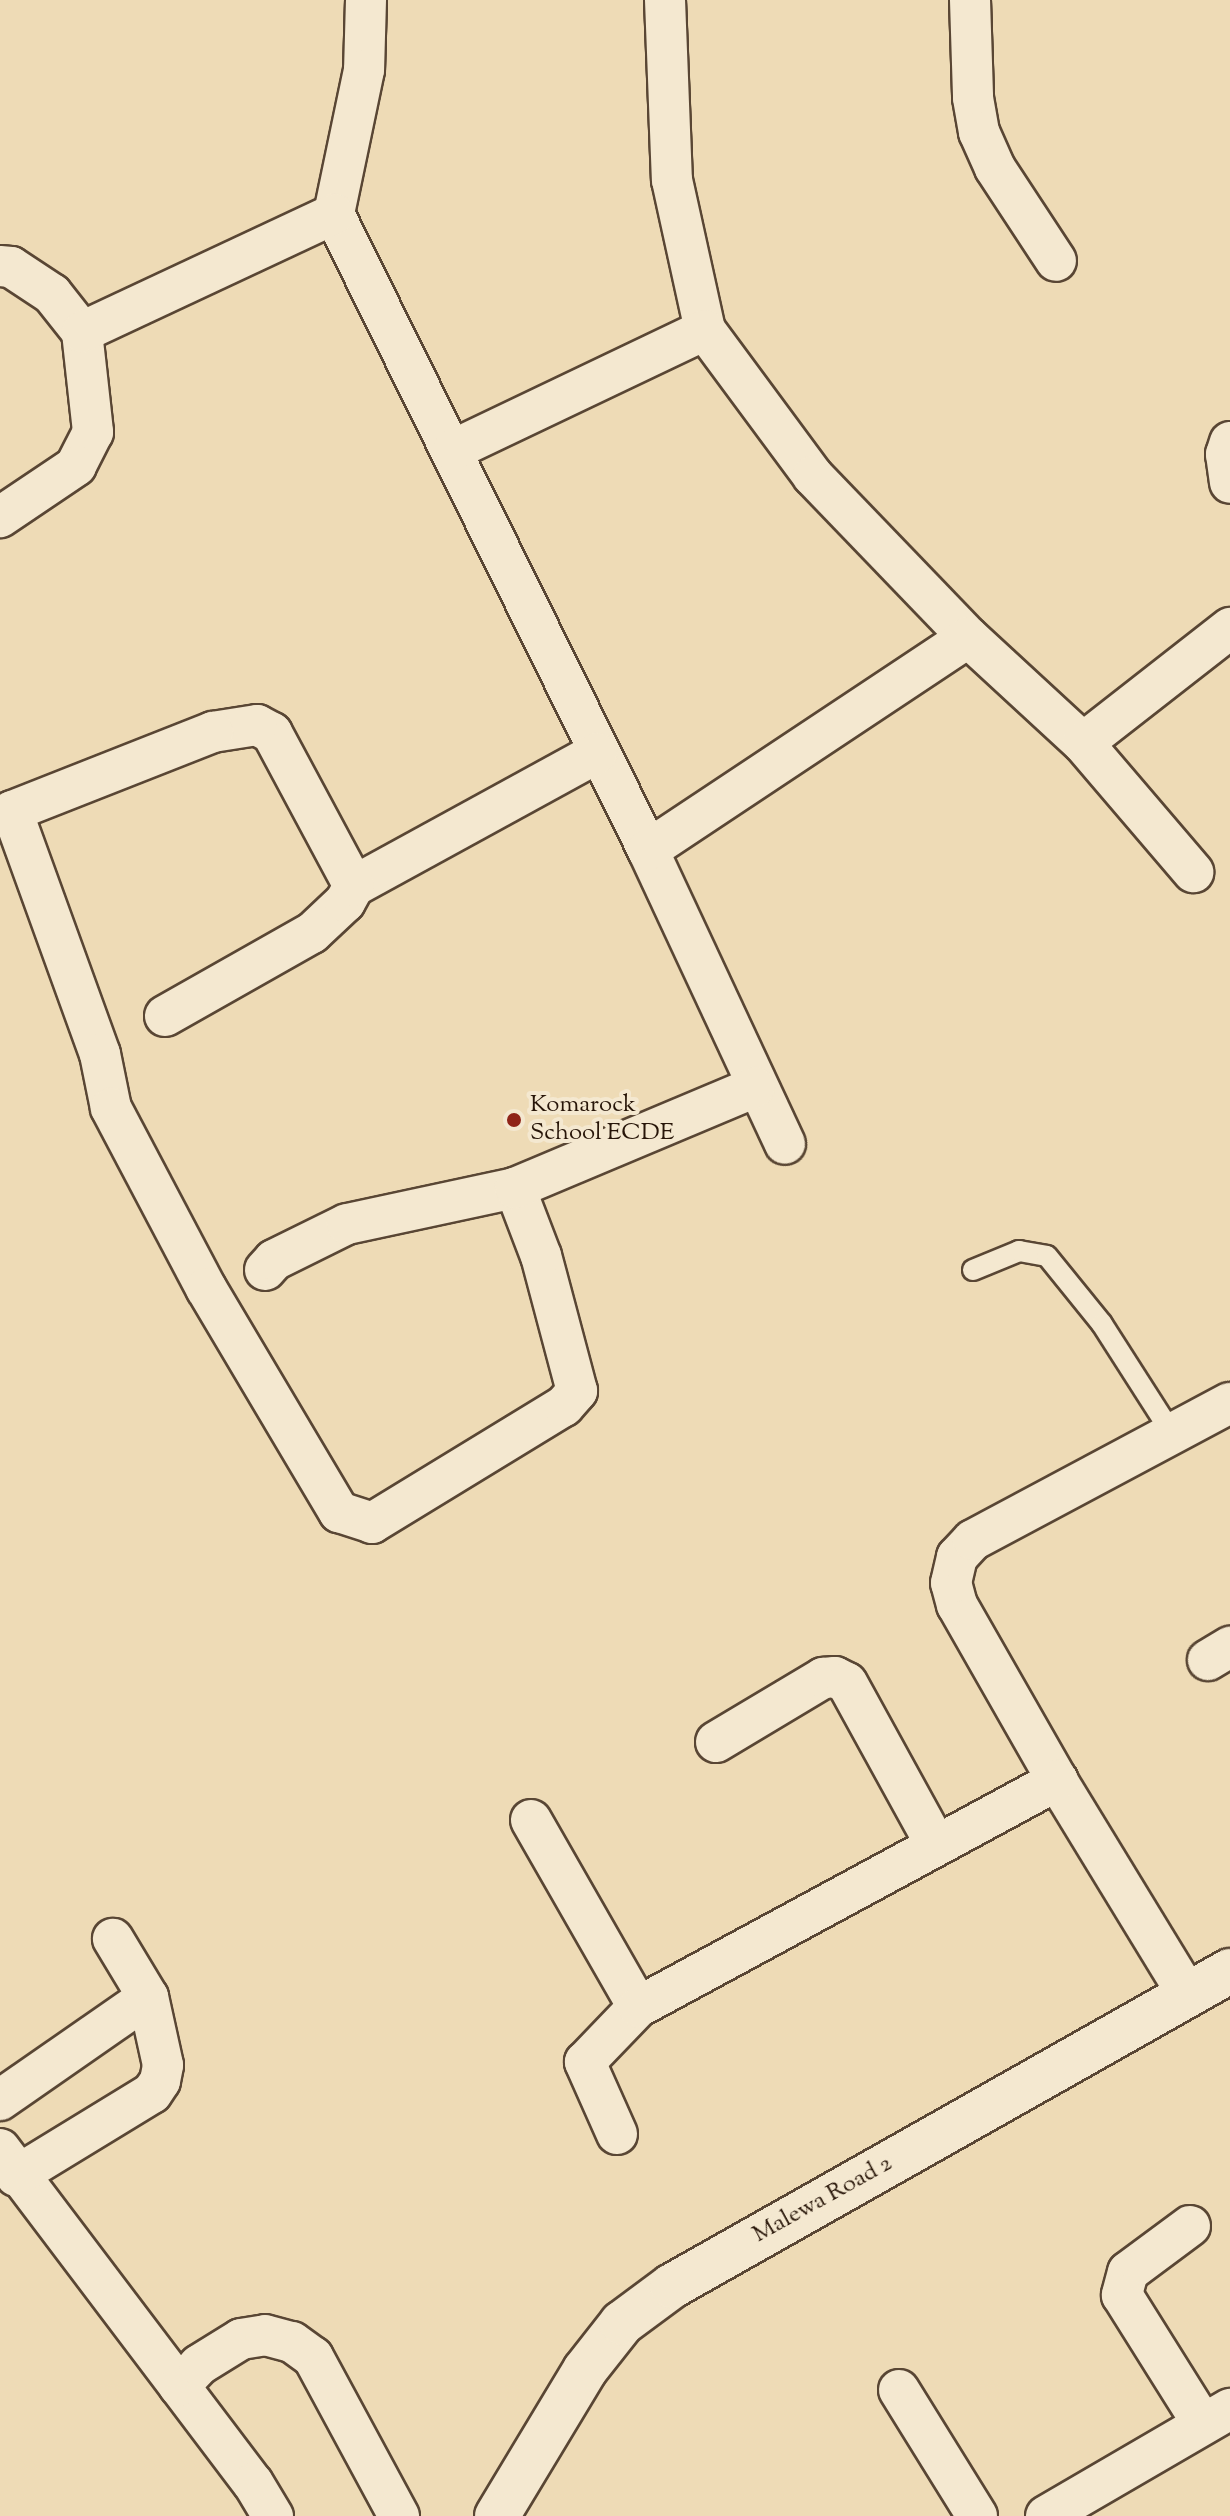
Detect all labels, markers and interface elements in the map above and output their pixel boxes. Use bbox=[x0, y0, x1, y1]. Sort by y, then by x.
place label: Komarock School ECDE bbox=[530, 1092, 674, 1148]
marker: Komarock School ECDE bbox=[505, 1111, 523, 1129]
street label: Malewa Road 2 bbox=[748, 2150, 898, 2250]

